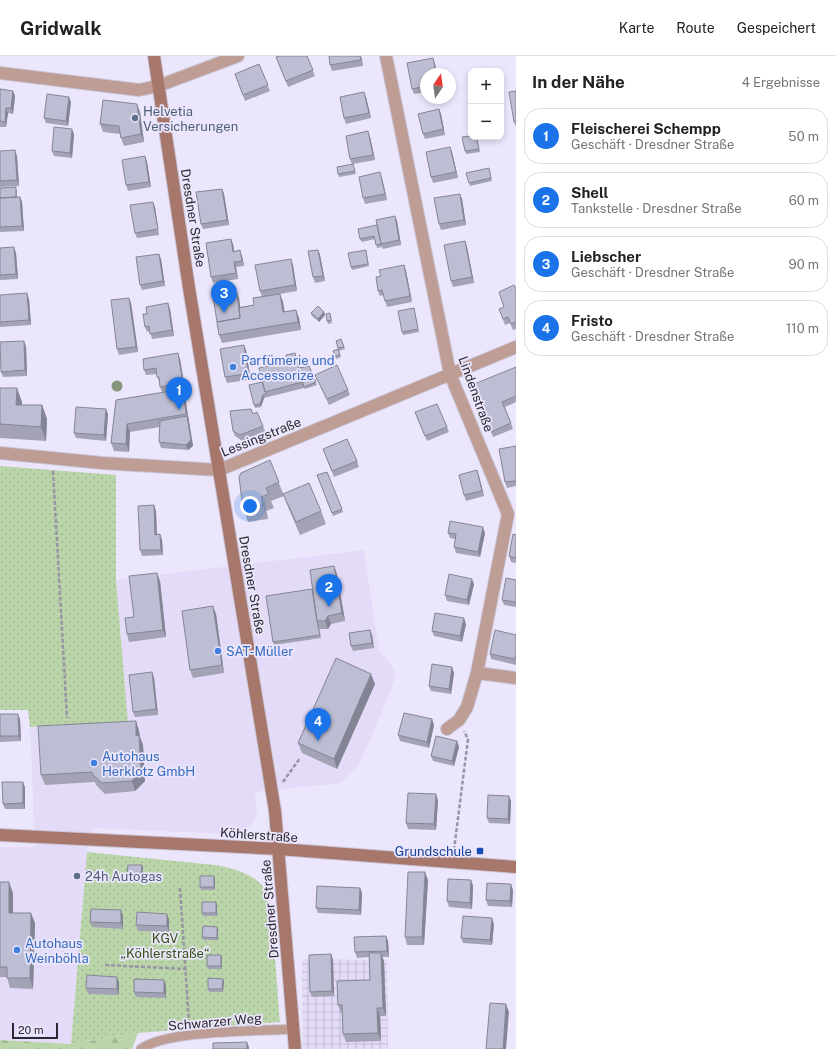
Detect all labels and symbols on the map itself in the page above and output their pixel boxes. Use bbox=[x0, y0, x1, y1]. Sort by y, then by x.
north arrow bbox=[420, 68, 456, 104]
place label: Helvetia Versicherungen bbox=[143, 104, 238, 134]
marker: Helvetia Versicherungen bbox=[130, 113, 140, 123]
street label: Dresdner Straße bbox=[178, 168, 208, 268]
pin: 3 bbox=[211, 280, 237, 313]
place label: Parfümerie und Accessorize bbox=[241, 353, 335, 383]
street label: Lindenstraße bbox=[455, 354, 497, 434]
marker: Parfümerie und Accessorize bbox=[228, 362, 238, 372]
pin: 1 bbox=[166, 377, 192, 410]
street label: Lessingstraße bbox=[219, 414, 303, 460]
your location bbox=[240, 496, 260, 516]
street label: Dresdner Straße bbox=[236, 535, 268, 635]
pin: 2 bbox=[316, 574, 342, 607]
place label: SAT-Müller bbox=[226, 644, 293, 659]
marker: SAT-Müller bbox=[213, 646, 223, 656]
pin: 4 bbox=[305, 708, 331, 741]
place label: Autohaus Herklotz GmbH bbox=[102, 749, 195, 779]
marker: Autohaus Herklotz GmbH bbox=[89, 758, 99, 768]
street label: Köhlerstraße bbox=[220, 825, 298, 845]
place label: Grundschule bbox=[395, 844, 472, 859]
marker: Grundschule bbox=[475, 846, 485, 856]
street label: Dresdner Straße bbox=[258, 859, 282, 959]
place label: 24h Autogas bbox=[85, 869, 162, 884]
marker: 24h Autogas bbox=[72, 871, 82, 881]
park label: KGV „Köhlerstraße“ bbox=[121, 931, 209, 961]
place label: Autohaus Weinböhla bbox=[25, 936, 89, 966]
marker: Autohaus Weinböhla bbox=[12, 945, 22, 955]
street label: Schwarzer Weg bbox=[168, 1010, 262, 1034]
scale bar bbox=[12, 1021, 58, 1040]

